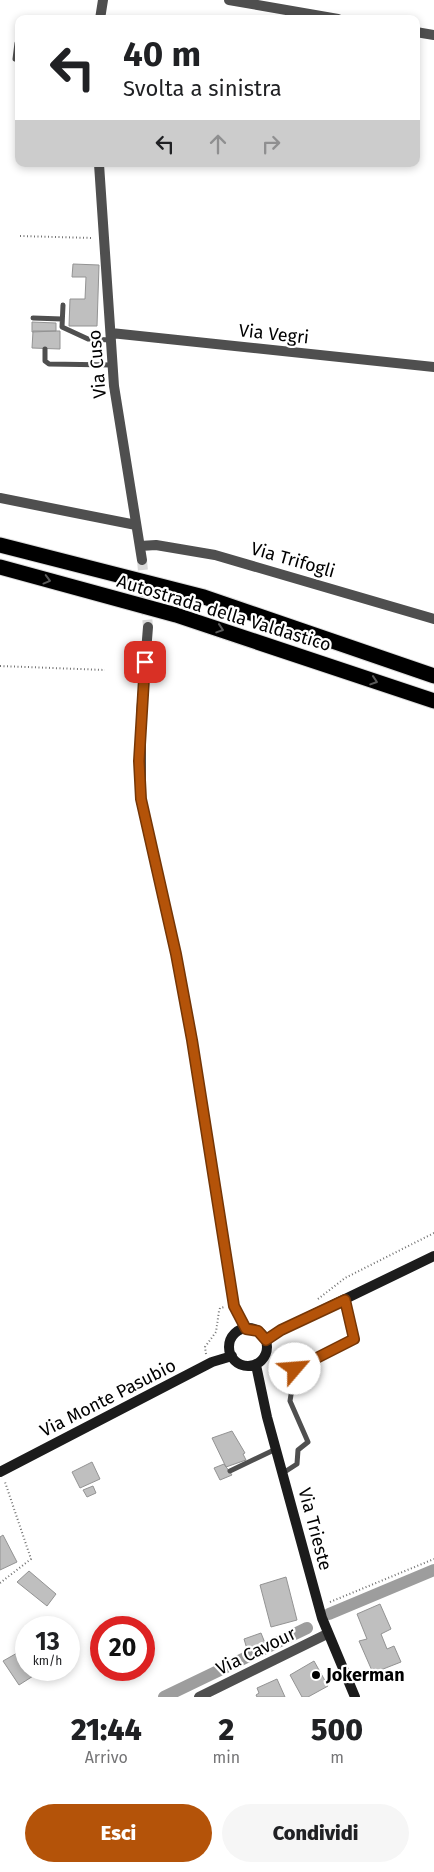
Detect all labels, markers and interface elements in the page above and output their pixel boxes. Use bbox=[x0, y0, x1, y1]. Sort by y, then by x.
text: 40 m bbox=[123, 33, 201, 75]
icon: left bbox=[40, 35, 105, 100]
text: Svolta a sinistra bbox=[123, 75, 282, 102]
icon: left bbox=[151, 130, 179, 158]
icon: ahead bbox=[204, 130, 232, 158]
icon: right bbox=[257, 130, 285, 158]
street label: Via Vegri bbox=[238, 319, 310, 349]
street label: Via Cuso bbox=[83, 329, 111, 399]
street label: Via Trifogli bbox=[248, 538, 338, 582]
street label: Autostrada della Valdastico bbox=[114, 570, 334, 656]
one-way arrow bbox=[43, 574, 51, 584]
one-way arrow bbox=[215, 623, 224, 633]
pin bbox=[124, 641, 166, 683]
icon: arrive bbox=[131, 648, 159, 676]
one-way arrow bbox=[370, 675, 378, 685]
position arrow bbox=[268, 1342, 320, 1394]
street label: Via Monte Pasubio bbox=[36, 1354, 180, 1442]
street label: Via Trieste bbox=[293, 1485, 337, 1573]
speed limit sign: 20 bbox=[90, 1616, 155, 1681]
street label: Via Cavour bbox=[213, 1622, 299, 1680]
text: 13 bbox=[35, 1627, 60, 1657]
text: km/h bbox=[33, 1654, 62, 1668]
place label: Jokerman bbox=[325, 1664, 405, 1686]
marker: Jokerman bbox=[310, 1669, 322, 1681]
text: 21:44 bbox=[71, 1712, 142, 1748]
text: 2 bbox=[219, 1712, 234, 1748]
text: 500 bbox=[311, 1712, 363, 1748]
text: Arrivo bbox=[85, 1748, 128, 1767]
text: min bbox=[213, 1748, 240, 1767]
text: m bbox=[330, 1748, 344, 1767]
button: Esci bbox=[25, 1804, 212, 1862]
button: Condividi bbox=[222, 1804, 409, 1862]

